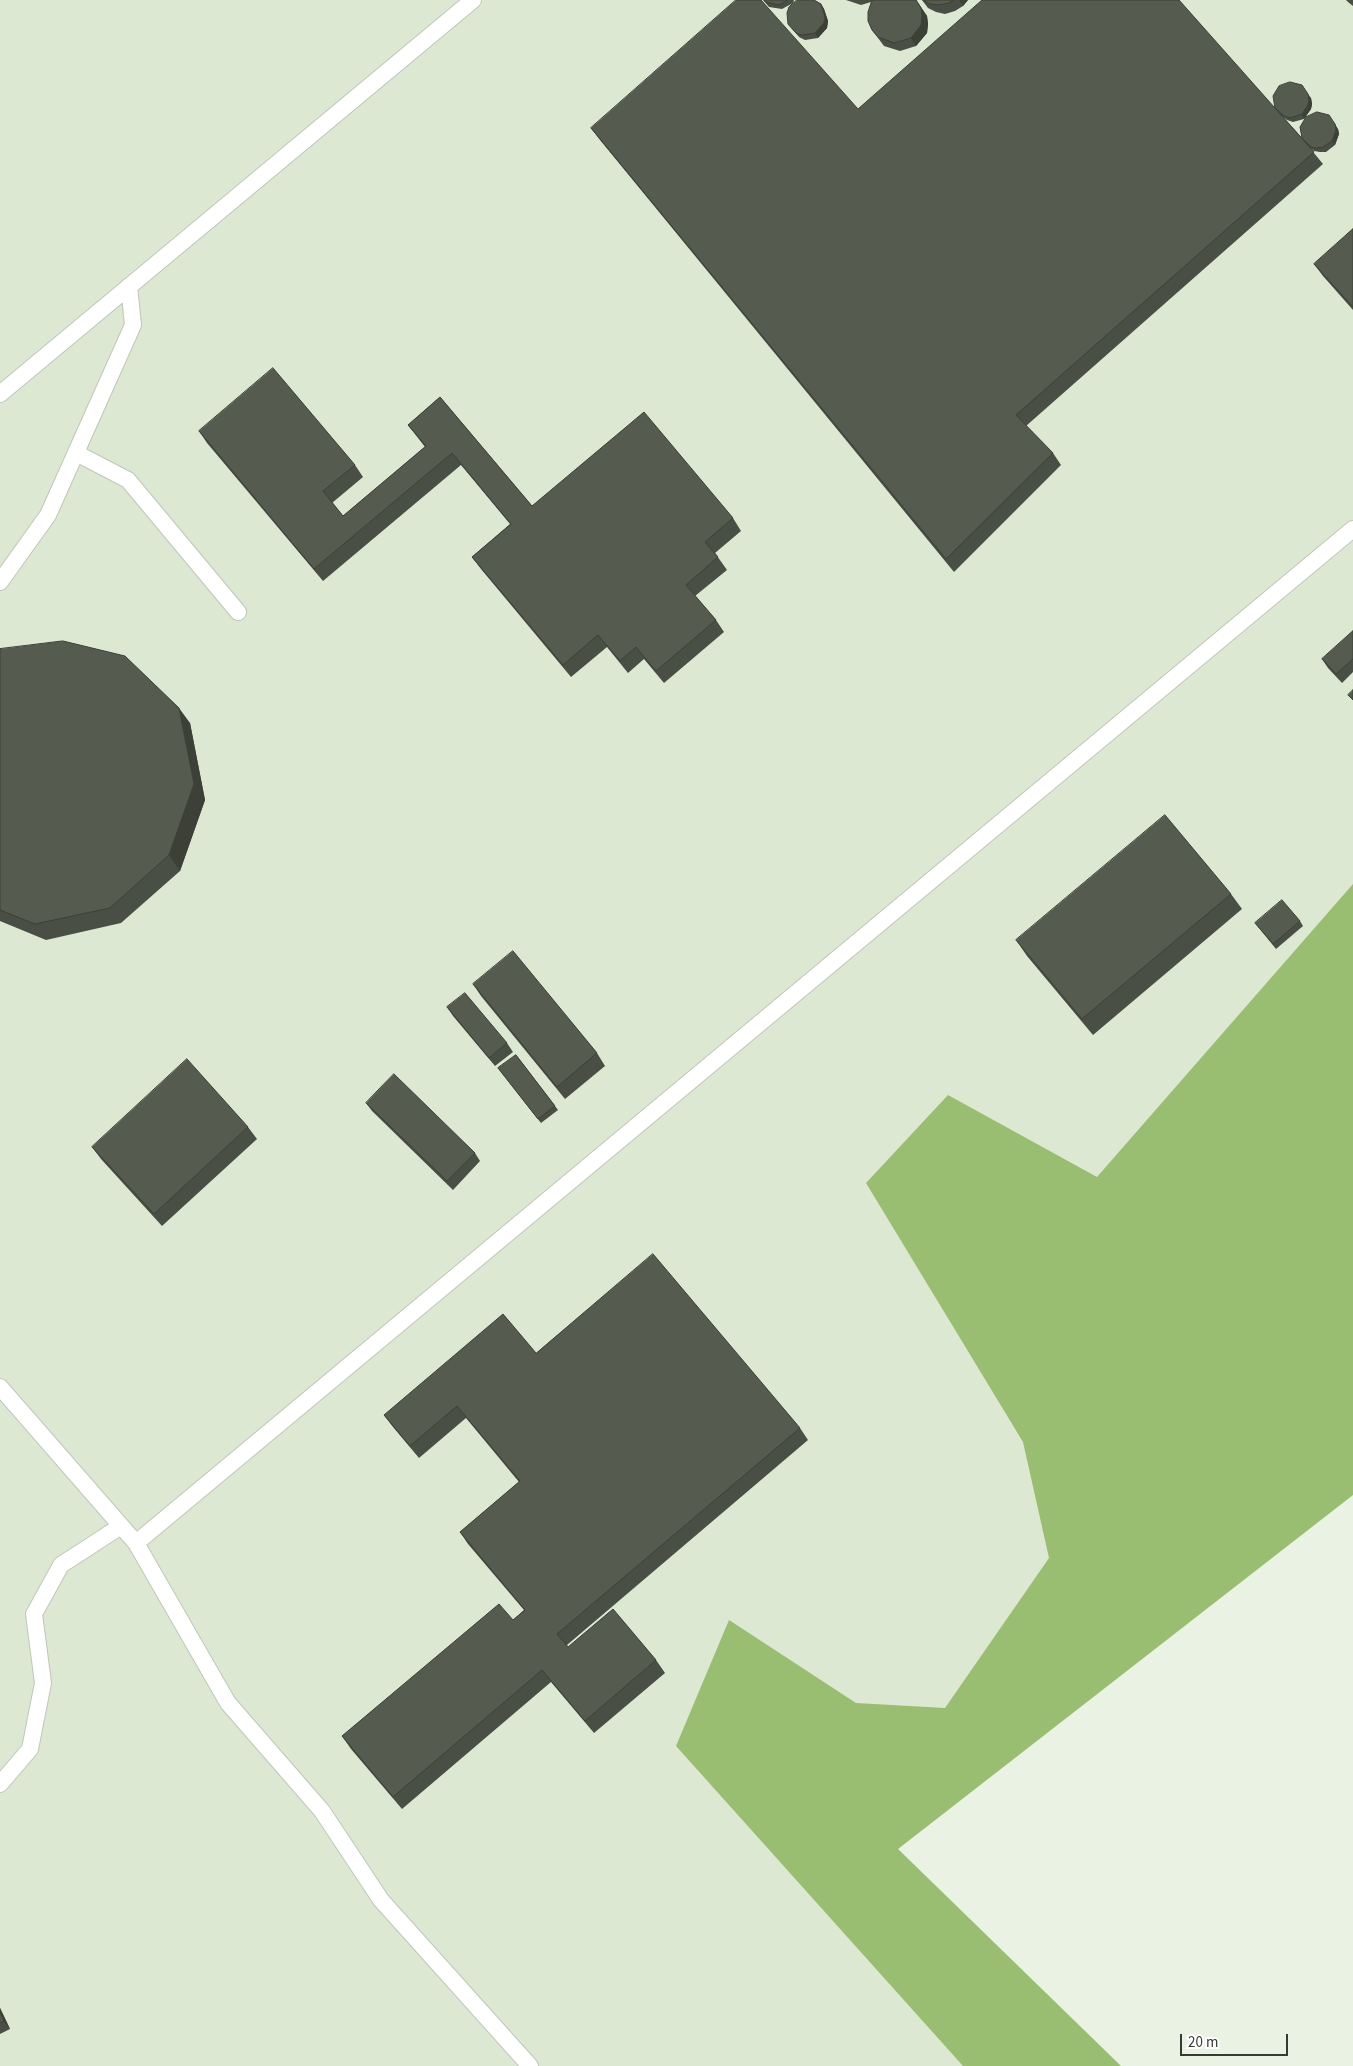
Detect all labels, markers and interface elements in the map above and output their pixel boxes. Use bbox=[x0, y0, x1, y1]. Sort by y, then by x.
scale bar bbox=[1183, 2024, 1290, 2056]
text: 20 m bbox=[1188, 2032, 1218, 2053]

